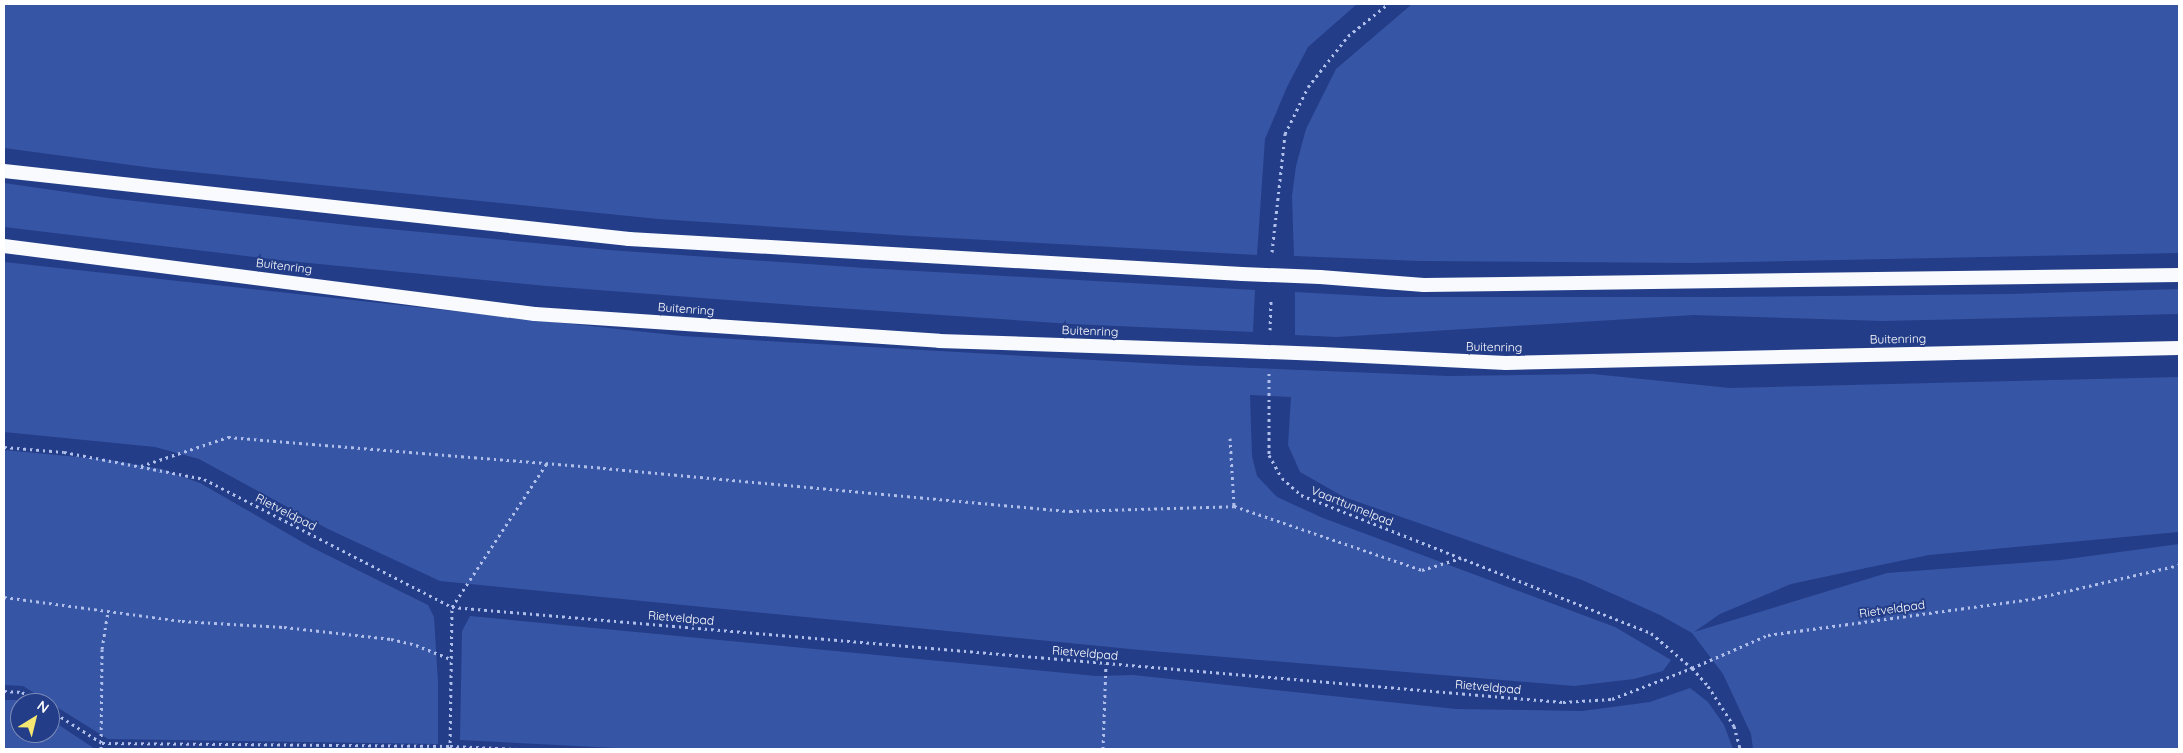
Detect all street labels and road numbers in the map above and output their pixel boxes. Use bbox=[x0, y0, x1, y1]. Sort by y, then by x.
street label: Buitenring bbox=[255, 255, 313, 277]
street label: Buitenring bbox=[657, 300, 715, 318]
street label: Buitenring bbox=[1061, 323, 1119, 339]
street label: Buitenring bbox=[1870, 331, 1926, 347]
street label: Buitenring bbox=[1466, 339, 1522, 355]
street label: Vaarttunnelpad bbox=[1309, 483, 1395, 529]
street label: Rietveldpad bbox=[253, 491, 319, 533]
street label: Rietveldpad bbox=[1858, 597, 1926, 621]
street label: Rietveldpad bbox=[647, 608, 715, 628]
street label: Rietveldpad bbox=[1051, 643, 1119, 663]
street label: Rietveldpad bbox=[1454, 677, 1522, 697]

